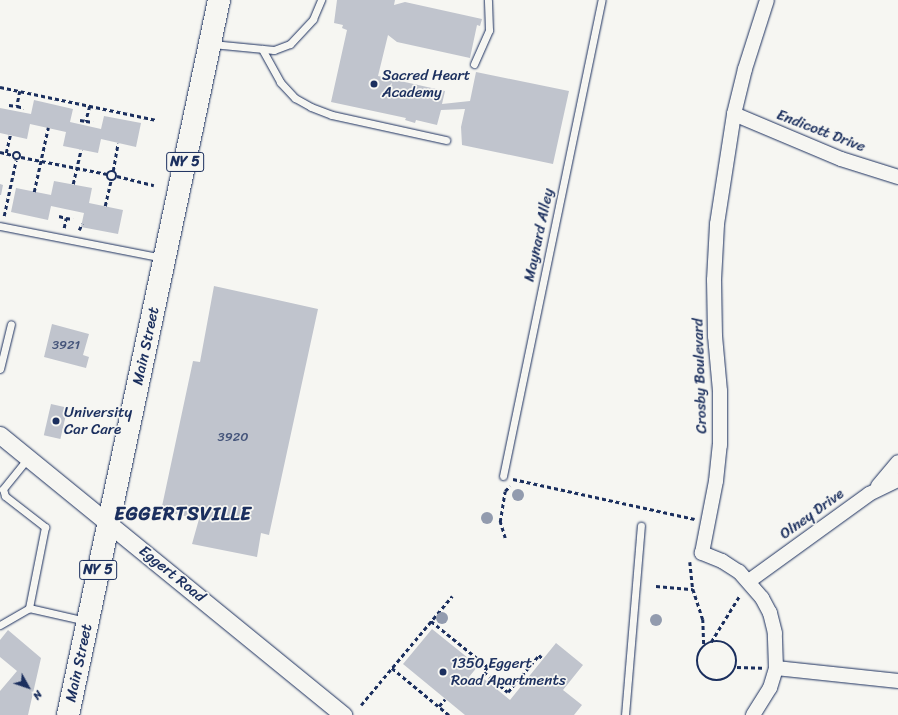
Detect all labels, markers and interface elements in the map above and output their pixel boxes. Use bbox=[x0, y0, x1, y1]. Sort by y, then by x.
place label: Sacred Heart Academy bbox=[382, 66, 471, 101]
marker: Sacred Heart Academy bbox=[369, 79, 379, 89]
street label: Endicott Drive bbox=[774, 106, 868, 156]
road number: NY 5 bbox=[166, 150, 204, 174]
street label: Maynard Alley bbox=[520, 187, 558, 283]
street label: Main Street bbox=[129, 305, 163, 387]
street label: Crosby Boulevard bbox=[689, 318, 711, 434]
house number: 3921 bbox=[52, 337, 80, 353]
place label: University Car Care bbox=[64, 403, 132, 438]
marker: University Car Care bbox=[51, 416, 61, 426]
house number: 3920 bbox=[218, 429, 248, 445]
street label: Olney Drive bbox=[776, 485, 848, 543]
district label: EGGERTSVILLE bbox=[115, 503, 251, 525]
street label: Eggert Road bbox=[135, 542, 209, 606]
road number: NY 5 bbox=[79, 558, 117, 582]
street label: Main Street bbox=[62, 622, 96, 704]
place label: 1350 Eggert Road Apartments bbox=[451, 654, 565, 689]
north arrow bbox=[8, 667, 48, 707]
marker: 1350 Eggert Road Apartments bbox=[438, 667, 448, 677]
text: N bbox=[28, 686, 47, 704]

